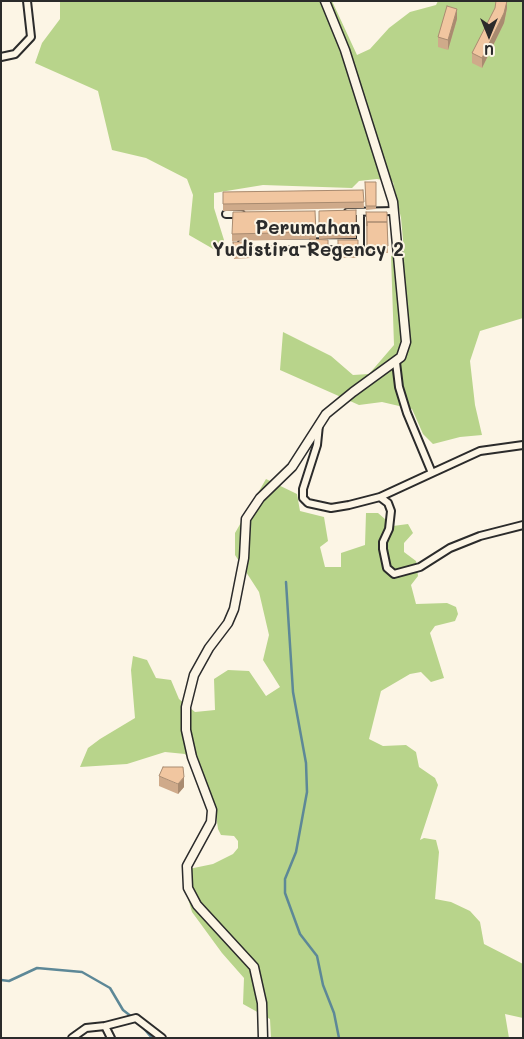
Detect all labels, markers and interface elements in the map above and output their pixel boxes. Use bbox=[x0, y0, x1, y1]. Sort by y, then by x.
north arrow bbox=[464, 10, 514, 60]
text: U bbox=[484, 41, 494, 60]
district label: Perumahan Yudistira Regency 2 bbox=[212, 217, 404, 261]

